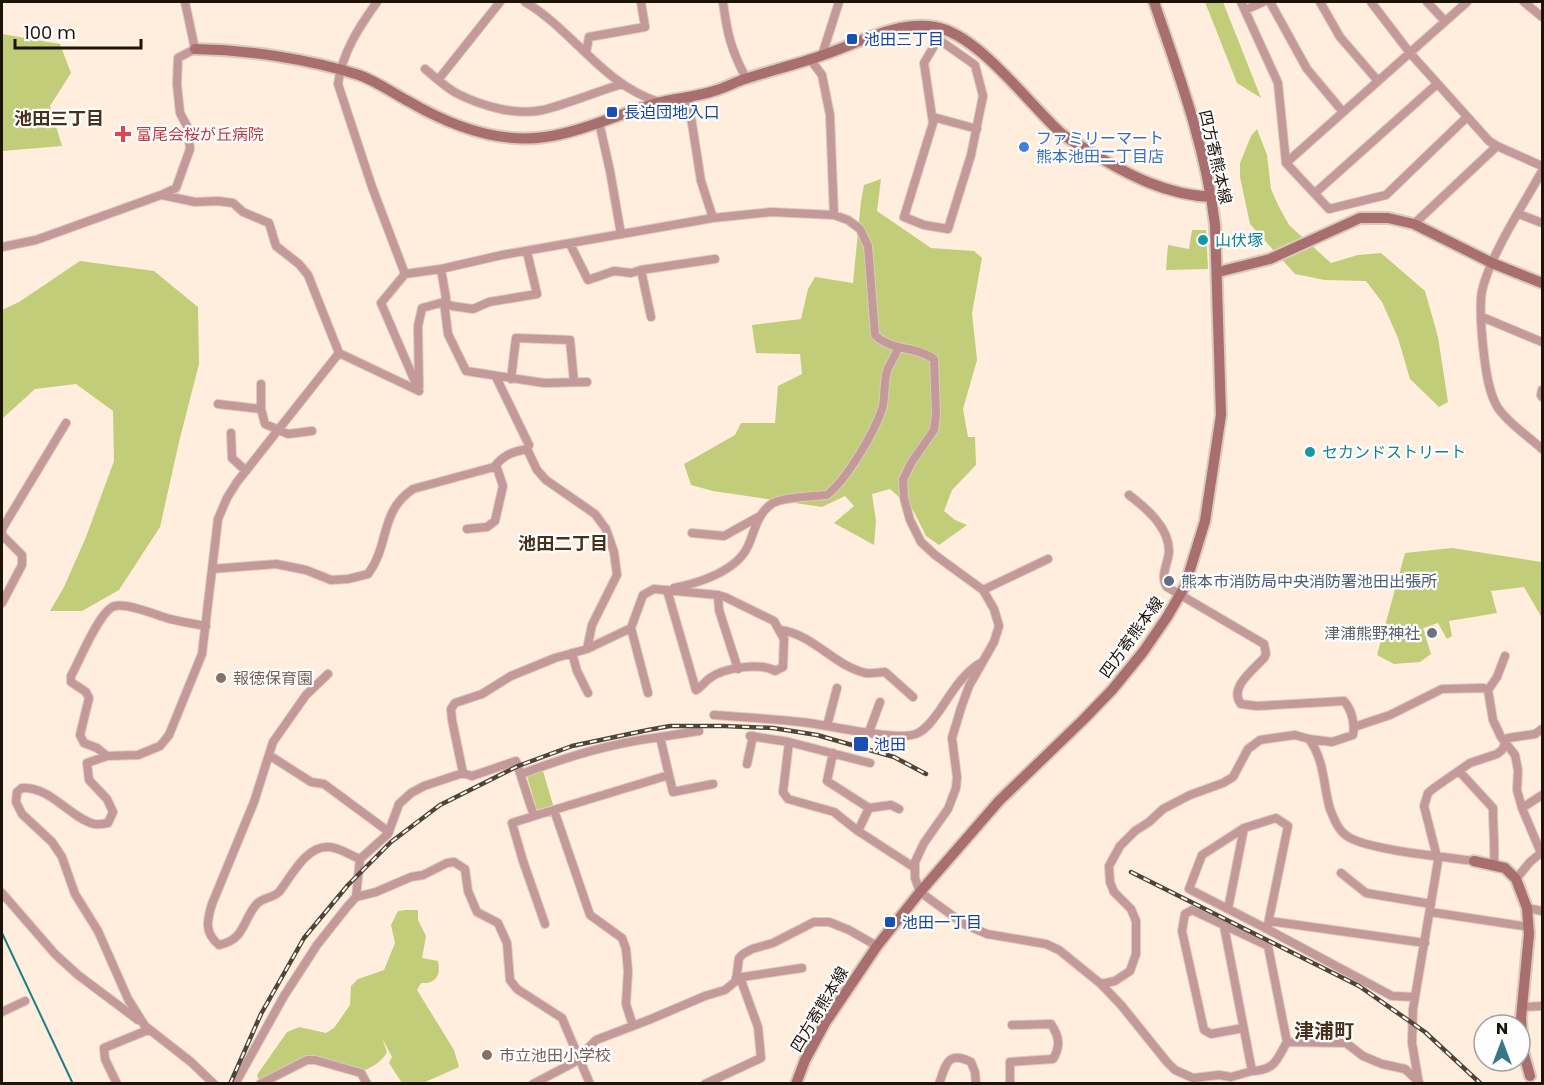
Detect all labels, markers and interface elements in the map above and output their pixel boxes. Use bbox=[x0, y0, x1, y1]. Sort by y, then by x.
scale bar bbox=[15, 12, 141, 50]
text: 100 m bbox=[24, 20, 76, 45]
place label: 池田三丁目 bbox=[864, 28, 944, 51]
marker: 池田三丁目 bbox=[845, 32, 859, 46]
place label: 長迫団地入口 bbox=[624, 101, 720, 124]
marker: 長迫団地入口 bbox=[605, 105, 619, 119]
district label: 池田三丁目 bbox=[14, 106, 104, 131]
street label: 四方寄熊本線 bbox=[1194, 108, 1238, 206]
place label: 富尾会桜が丘病院 bbox=[136, 123, 264, 146]
marker: 富尾会桜が丘病院 bbox=[114, 125, 132, 143]
place label: ファミリーマート 熊本池田二丁目店 bbox=[1036, 127, 1164, 168]
marker: ファミリーマート 熊本池田二丁目店 bbox=[1017, 140, 1031, 154]
place label: 山伏塚 bbox=[1215, 229, 1263, 252]
marker: 山伏塚 bbox=[1196, 233, 1210, 247]
place label: セカンドストリート bbox=[1322, 441, 1466, 464]
marker: セカンドストリート bbox=[1303, 445, 1317, 459]
district label: 池田二丁目 bbox=[518, 531, 608, 556]
place label: 熊本市消防局中央消防署池田出張所 bbox=[1181, 570, 1437, 593]
marker: 熊本市消防局中央消防署池田出張所 bbox=[1162, 574, 1176, 588]
street label: 四方寄熊本線 bbox=[1094, 592, 1169, 683]
place label: 津浦熊野神社 bbox=[1324, 622, 1420, 645]
marker: 津浦熊野神社 bbox=[1425, 626, 1439, 640]
place label: 報徳保育園 bbox=[233, 667, 313, 690]
marker: 報徳保育園 bbox=[214, 671, 228, 685]
place label: 池田 bbox=[874, 733, 906, 756]
marker: 池田 bbox=[852, 735, 870, 753]
place label: 池田一丁目 bbox=[902, 911, 982, 934]
marker: 池田一丁目 bbox=[883, 915, 897, 929]
street label: 四方寄熊本線 bbox=[785, 962, 854, 1056]
north arrow bbox=[1472, 1013, 1532, 1073]
district label: 津浦町 bbox=[1294, 1017, 1354, 1045]
text: N bbox=[1496, 1017, 1508, 1040]
place label: 市立池田小学校 bbox=[499, 1044, 611, 1067]
marker: 市立池田小学校 bbox=[480, 1048, 494, 1062]

